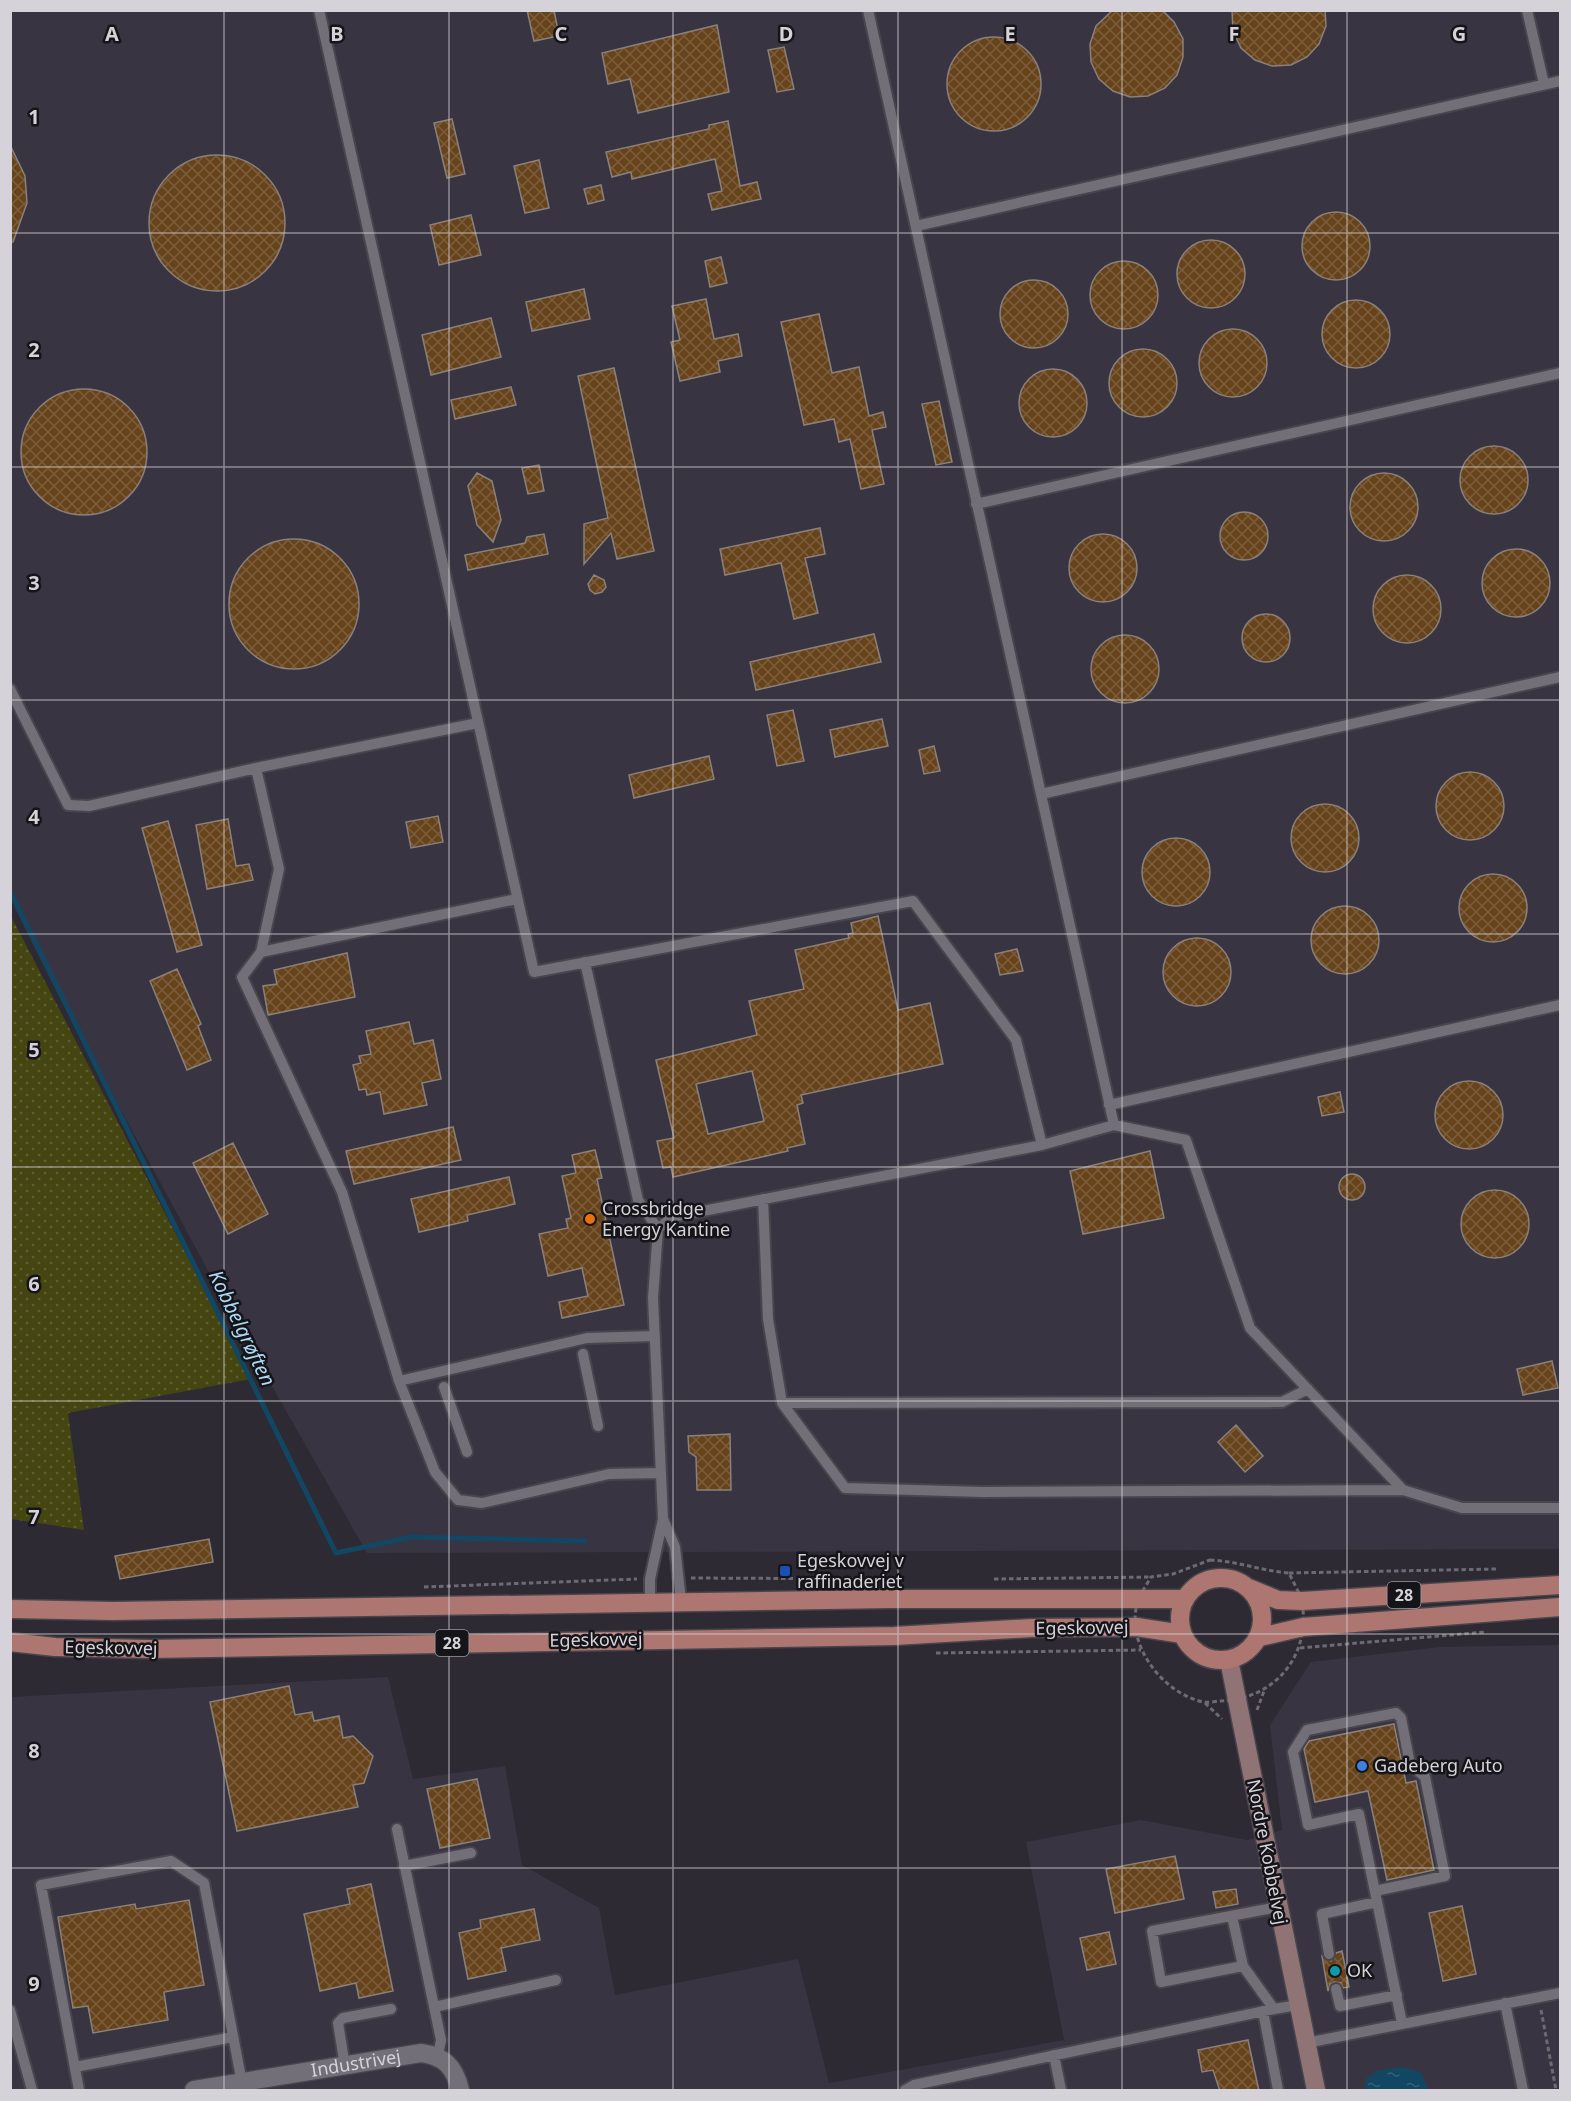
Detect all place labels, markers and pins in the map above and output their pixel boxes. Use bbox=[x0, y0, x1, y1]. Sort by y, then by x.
place label: Crossbridge Energy Kantine bbox=[602, 1196, 730, 1241]
marker: Crossbridge Energy Kantine bbox=[583, 1212, 597, 1226]
place label: Egeskovvej v raffinaderiet bbox=[797, 1548, 905, 1593]
marker: Egeskovvej v raffinaderiet bbox=[778, 1564, 792, 1578]
place label: Gadeberg Auto bbox=[1374, 1753, 1503, 1777]
marker: Gadeberg Auto bbox=[1355, 1759, 1369, 1773]
place label: OK bbox=[1347, 1958, 1373, 1982]
marker: OK bbox=[1328, 1964, 1342, 1978]

